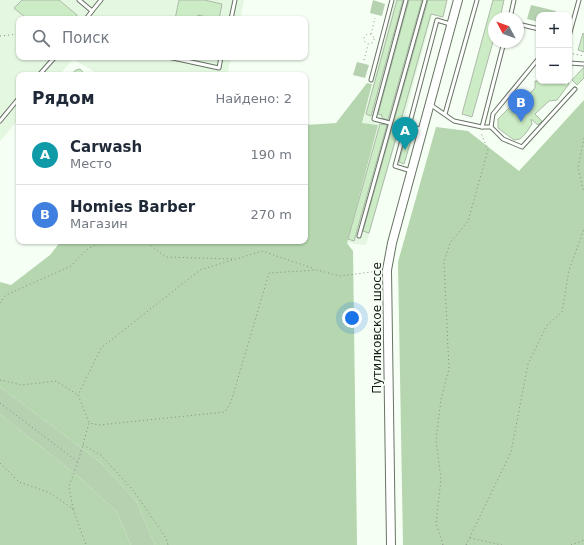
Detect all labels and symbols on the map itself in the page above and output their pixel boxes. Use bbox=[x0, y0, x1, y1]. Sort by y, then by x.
north arrow bbox=[488, 12, 524, 48]
pin: B bbox=[508, 89, 534, 122]
pin: A bbox=[392, 117, 418, 150]
street label: Путилковское шоссе bbox=[370, 262, 384, 394]
your location bbox=[342, 308, 362, 328]

